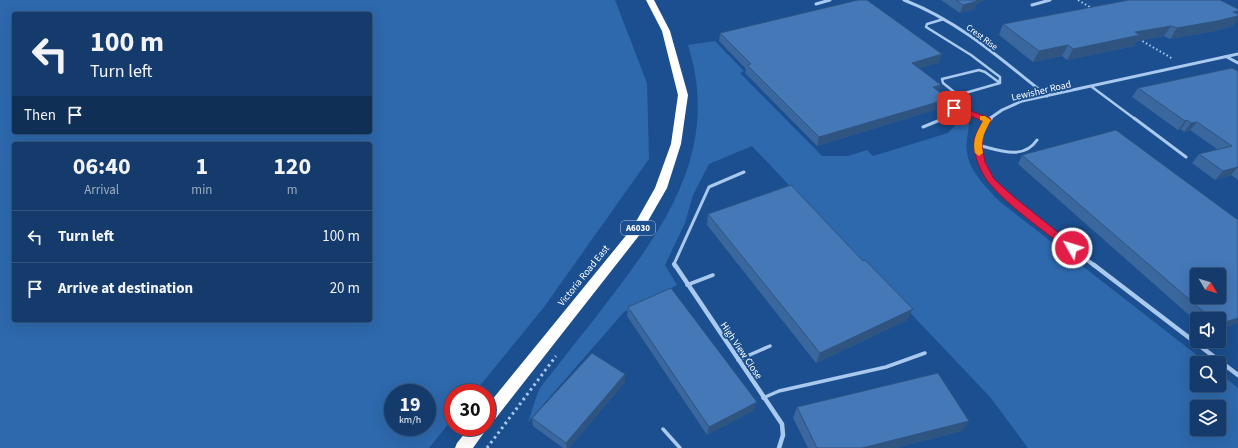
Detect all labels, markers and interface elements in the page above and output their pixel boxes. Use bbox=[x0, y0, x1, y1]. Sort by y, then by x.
street label: Crest Rise bbox=[963, 21, 1001, 54]
text: 100 m bbox=[90, 22, 164, 62]
icon: left bbox=[24, 28, 76, 80]
text: Turn left bbox=[90, 59, 152, 84]
street label: Lewisher Road bbox=[1010, 77, 1072, 105]
pin bbox=[937, 91, 971, 125]
icon: arrive bbox=[943, 97, 965, 119]
icon: arrive bbox=[64, 104, 86, 126]
text: Then bbox=[24, 105, 56, 126]
text: 06:40 bbox=[73, 149, 131, 184]
text: 1 bbox=[196, 149, 208, 184]
text: 120 bbox=[273, 149, 311, 184]
text: Arrival bbox=[84, 181, 119, 199]
text: min bbox=[191, 181, 212, 199]
text: m bbox=[287, 181, 298, 199]
road number: A6030 bbox=[621, 221, 655, 235]
icon: left bbox=[24, 226, 46, 248]
text: Turn left bbox=[58, 226, 114, 247]
text: 100 m bbox=[322, 226, 360, 247]
position arrow bbox=[1051, 227, 1093, 269]
street label: Victoria Road East bbox=[555, 242, 613, 309]
north arrow bbox=[1190, 268, 1226, 304]
map controls bbox=[1190, 268, 1226, 436]
icon: arrive bbox=[24, 278, 46, 300]
text: Arrive at destination bbox=[58, 278, 193, 299]
text: 20 m bbox=[330, 278, 360, 299]
button: sound bbox=[1190, 312, 1226, 348]
street label: High View Close bbox=[717, 319, 765, 382]
button: search bbox=[1190, 356, 1226, 392]
speed limit sign: 30 bbox=[444, 384, 496, 436]
text: 19 bbox=[399, 391, 421, 419]
button: layers bbox=[1190, 400, 1226, 436]
text: km/h bbox=[399, 413, 421, 427]

